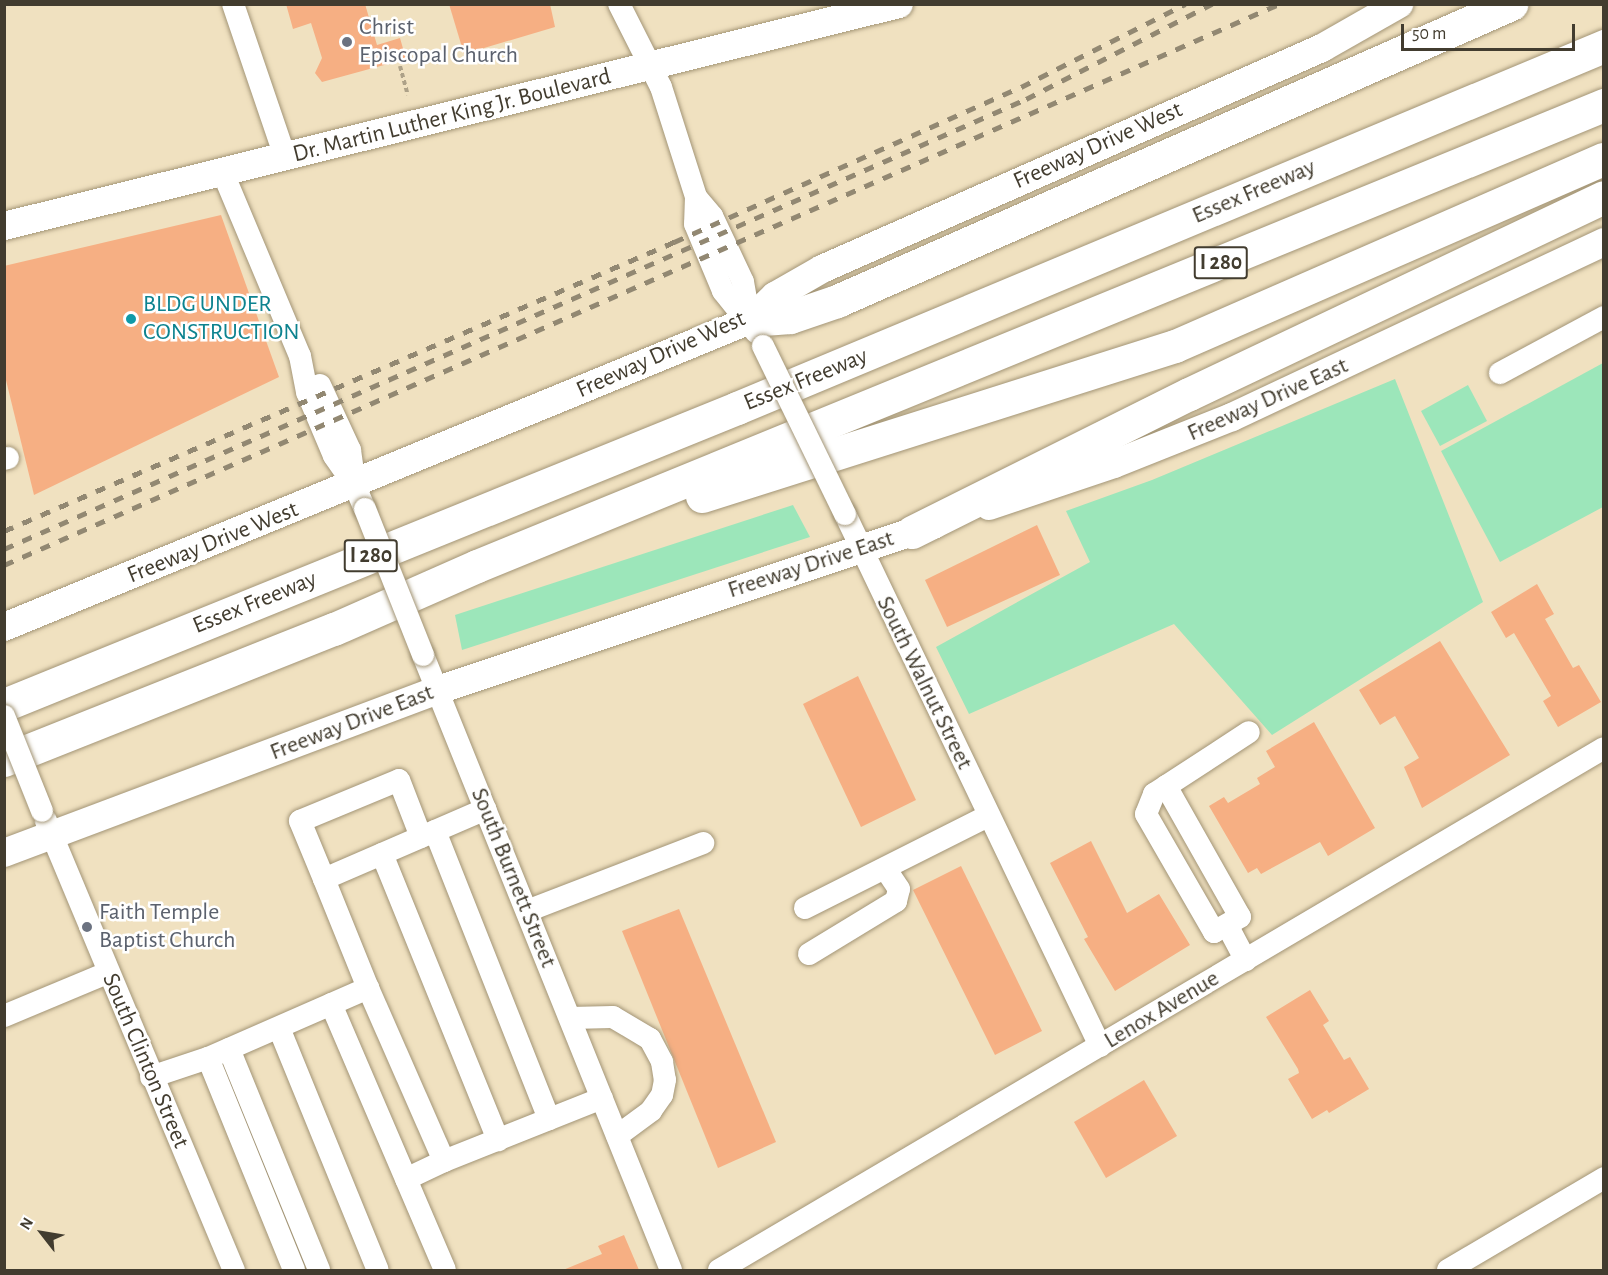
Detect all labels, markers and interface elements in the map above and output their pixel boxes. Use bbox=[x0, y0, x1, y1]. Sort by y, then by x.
scale bar bbox=[1404, 12, 1578, 50]
place label: Christ Episcopal Church bbox=[359, 14, 518, 70]
text: 50 m bbox=[1412, 25, 1446, 43]
marker: Christ Episcopal Church bbox=[340, 35, 354, 49]
street label: Dr. Martin Luther King Jr. Boulevard bbox=[290, 63, 614, 169]
street label: Freeway Drive West bbox=[1009, 96, 1187, 196]
street label: Essex Freeway bbox=[1188, 153, 1320, 231]
road number: I 280 bbox=[1192, 244, 1250, 282]
place label: BLDG UNDER CONSTRUCTION bbox=[143, 291, 300, 347]
street label: Freeway Drive West bbox=[572, 305, 750, 405]
marker: BLDG UNDER CONSTRUCTION bbox=[124, 312, 138, 326]
street label: Essex Freeway bbox=[740, 342, 872, 418]
street label: Freeway Drive East bbox=[1183, 352, 1353, 448]
street label: Freeway Drive West bbox=[123, 496, 303, 590]
street label: Freeway Drive East bbox=[724, 525, 898, 605]
road number: I 280 bbox=[342, 537, 400, 575]
street label: Essex Freeway bbox=[189, 565, 321, 641]
street label: South Walnut Street bbox=[870, 592, 978, 774]
street label: Freeway Drive East bbox=[266, 679, 438, 767]
street label: South Burnett Street bbox=[464, 784, 562, 972]
place label: Faith Temple Baptist Church bbox=[99, 899, 236, 955]
marker: Faith Temple Baptist Church bbox=[80, 920, 94, 934]
street label: Lenox Avenue bbox=[1099, 964, 1225, 1056]
street label: South Clinton Street bbox=[95, 969, 195, 1153]
north arrow bbox=[12, 1203, 72, 1263]
text: N bbox=[17, 1215, 36, 1233]

